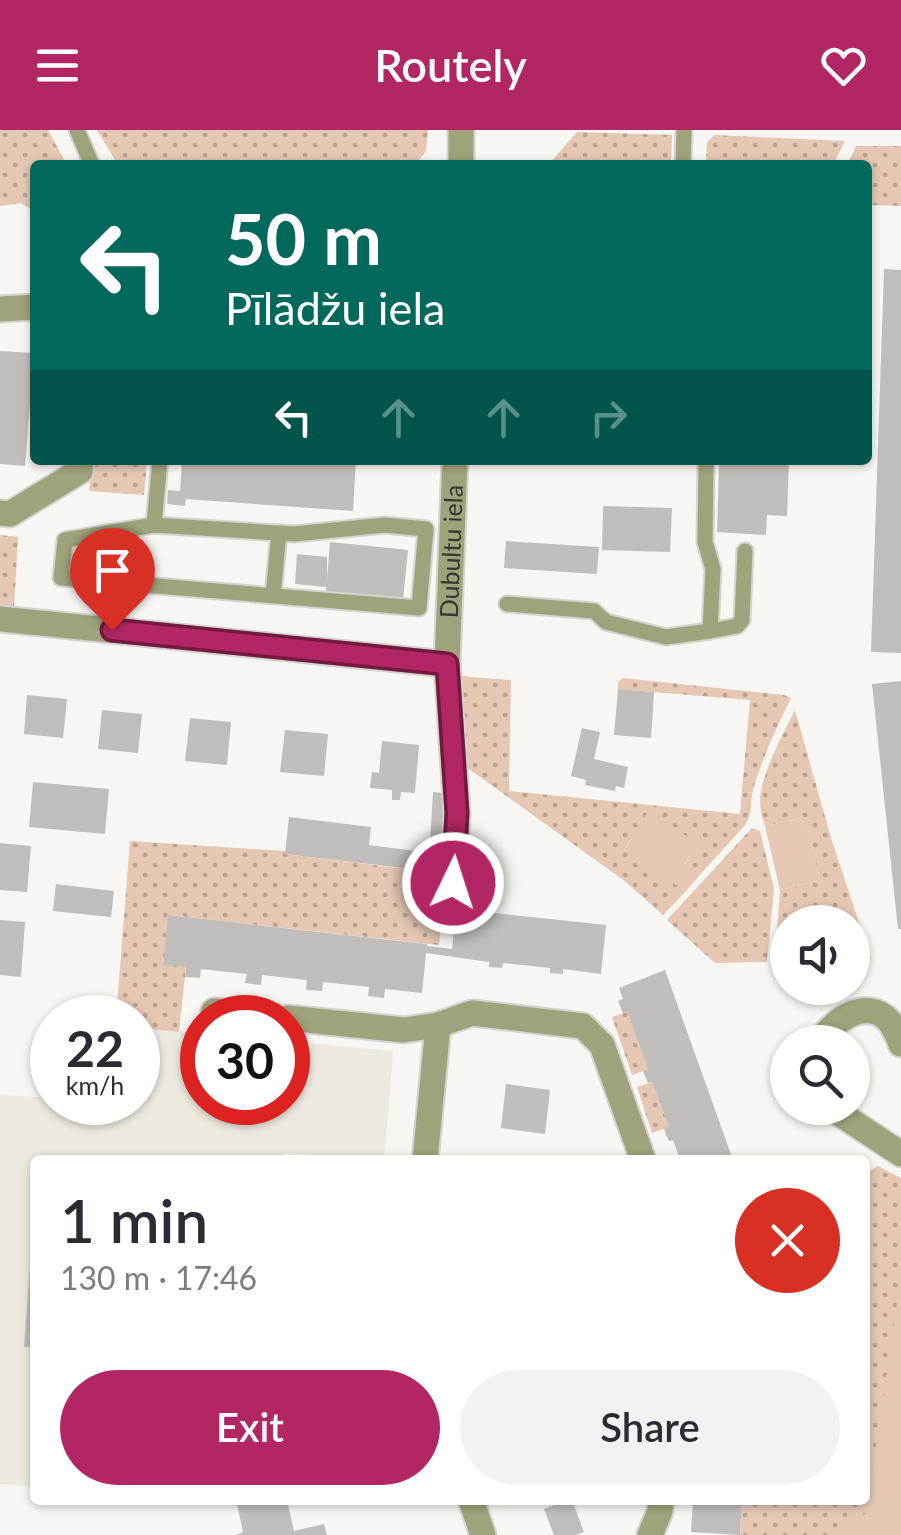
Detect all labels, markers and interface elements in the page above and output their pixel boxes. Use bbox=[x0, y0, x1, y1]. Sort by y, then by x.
icon: menu bbox=[30, 38, 85, 93]
text: Routely bbox=[374, 38, 527, 92]
icon: heart bbox=[816, 38, 871, 93]
text: 50 m bbox=[225, 196, 382, 280]
icon: left bbox=[60, 200, 190, 330]
text: Pīlādžu iela bbox=[225, 281, 445, 335]
icon: left bbox=[266, 390, 321, 445]
icon: ahead bbox=[371, 390, 426, 445]
icon: ahead bbox=[476, 390, 531, 445]
icon: right bbox=[581, 390, 636, 445]
street label: Dubultu iela bbox=[433, 484, 468, 619]
pin bbox=[70, 528, 155, 631]
icon: arrive bbox=[85, 543, 140, 598]
position arrow bbox=[401, 831, 505, 935]
map controls bbox=[770, 905, 870, 1125]
button: sound bbox=[770, 905, 870, 1005]
speed limit sign: 30 bbox=[180, 995, 310, 1125]
text: 22 bbox=[66, 1018, 124, 1078]
button: search bbox=[770, 1025, 870, 1125]
text: km/h bbox=[66, 1070, 124, 1100]
text: 1 min bbox=[60, 1184, 208, 1256]
button: close bbox=[735, 1188, 840, 1293]
text: 130 m · 17:46 bbox=[60, 1258, 257, 1297]
button: Exit bbox=[60, 1370, 440, 1485]
button: Share bbox=[460, 1370, 840, 1485]

